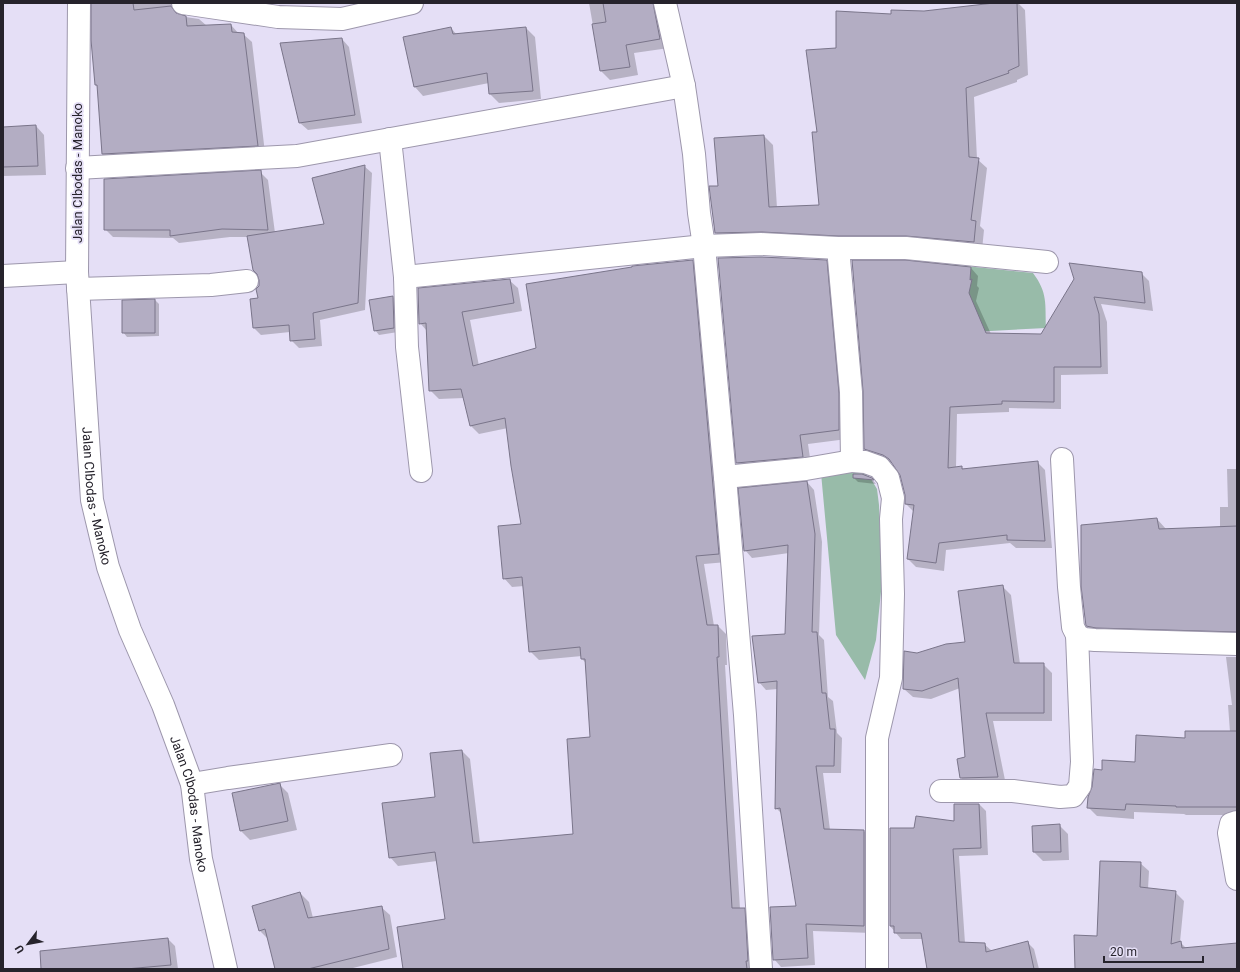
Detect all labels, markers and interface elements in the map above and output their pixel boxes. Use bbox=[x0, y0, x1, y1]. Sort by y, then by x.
street label: Jalan CIbodas - Manoko bbox=[70, 103, 85, 243]
street label: Jalan CIbodas - Manoko bbox=[80, 426, 115, 566]
street label: Jalan CIbodas - Manoko bbox=[167, 733, 211, 874]
north arrow bbox=[8, 924, 48, 964]
scale bar bbox=[1104, 938, 1203, 964]
text: U bbox=[13, 943, 27, 956]
text: 20 m bbox=[1110, 945, 1137, 959]

